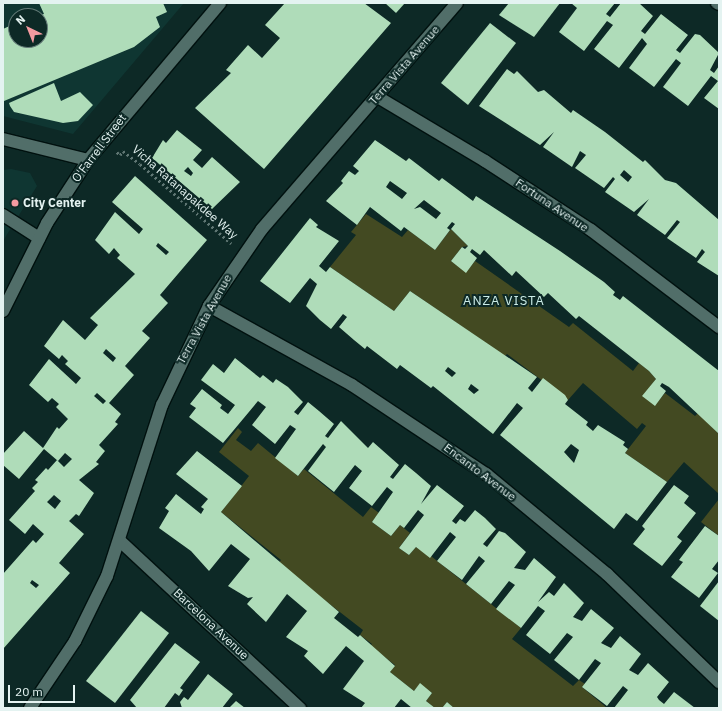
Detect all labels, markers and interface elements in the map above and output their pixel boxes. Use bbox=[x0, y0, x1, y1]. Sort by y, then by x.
north arrow bbox=[8, 8, 48, 48]
text: N bbox=[13, 12, 28, 28]
street label: Terra Vista Avenue bbox=[366, 22, 442, 108]
street label: O'Farrell Street bbox=[69, 111, 129, 185]
street label: Vicha Ratanapakdee Way bbox=[129, 142, 241, 242]
street label: Fortuna Avenue bbox=[513, 175, 591, 235]
place label: City Center bbox=[23, 196, 86, 210]
marker: City Center bbox=[10, 198, 20, 208]
street label: Terra Vista Avenue bbox=[173, 272, 235, 366]
district label: ANZA VISTA bbox=[463, 293, 545, 309]
street label: Encanto Avenue bbox=[441, 440, 519, 504]
street label: Barcelona Avenue bbox=[171, 586, 251, 662]
scale bar bbox=[10, 677, 77, 703]
text: 20 m bbox=[15, 684, 43, 699]

